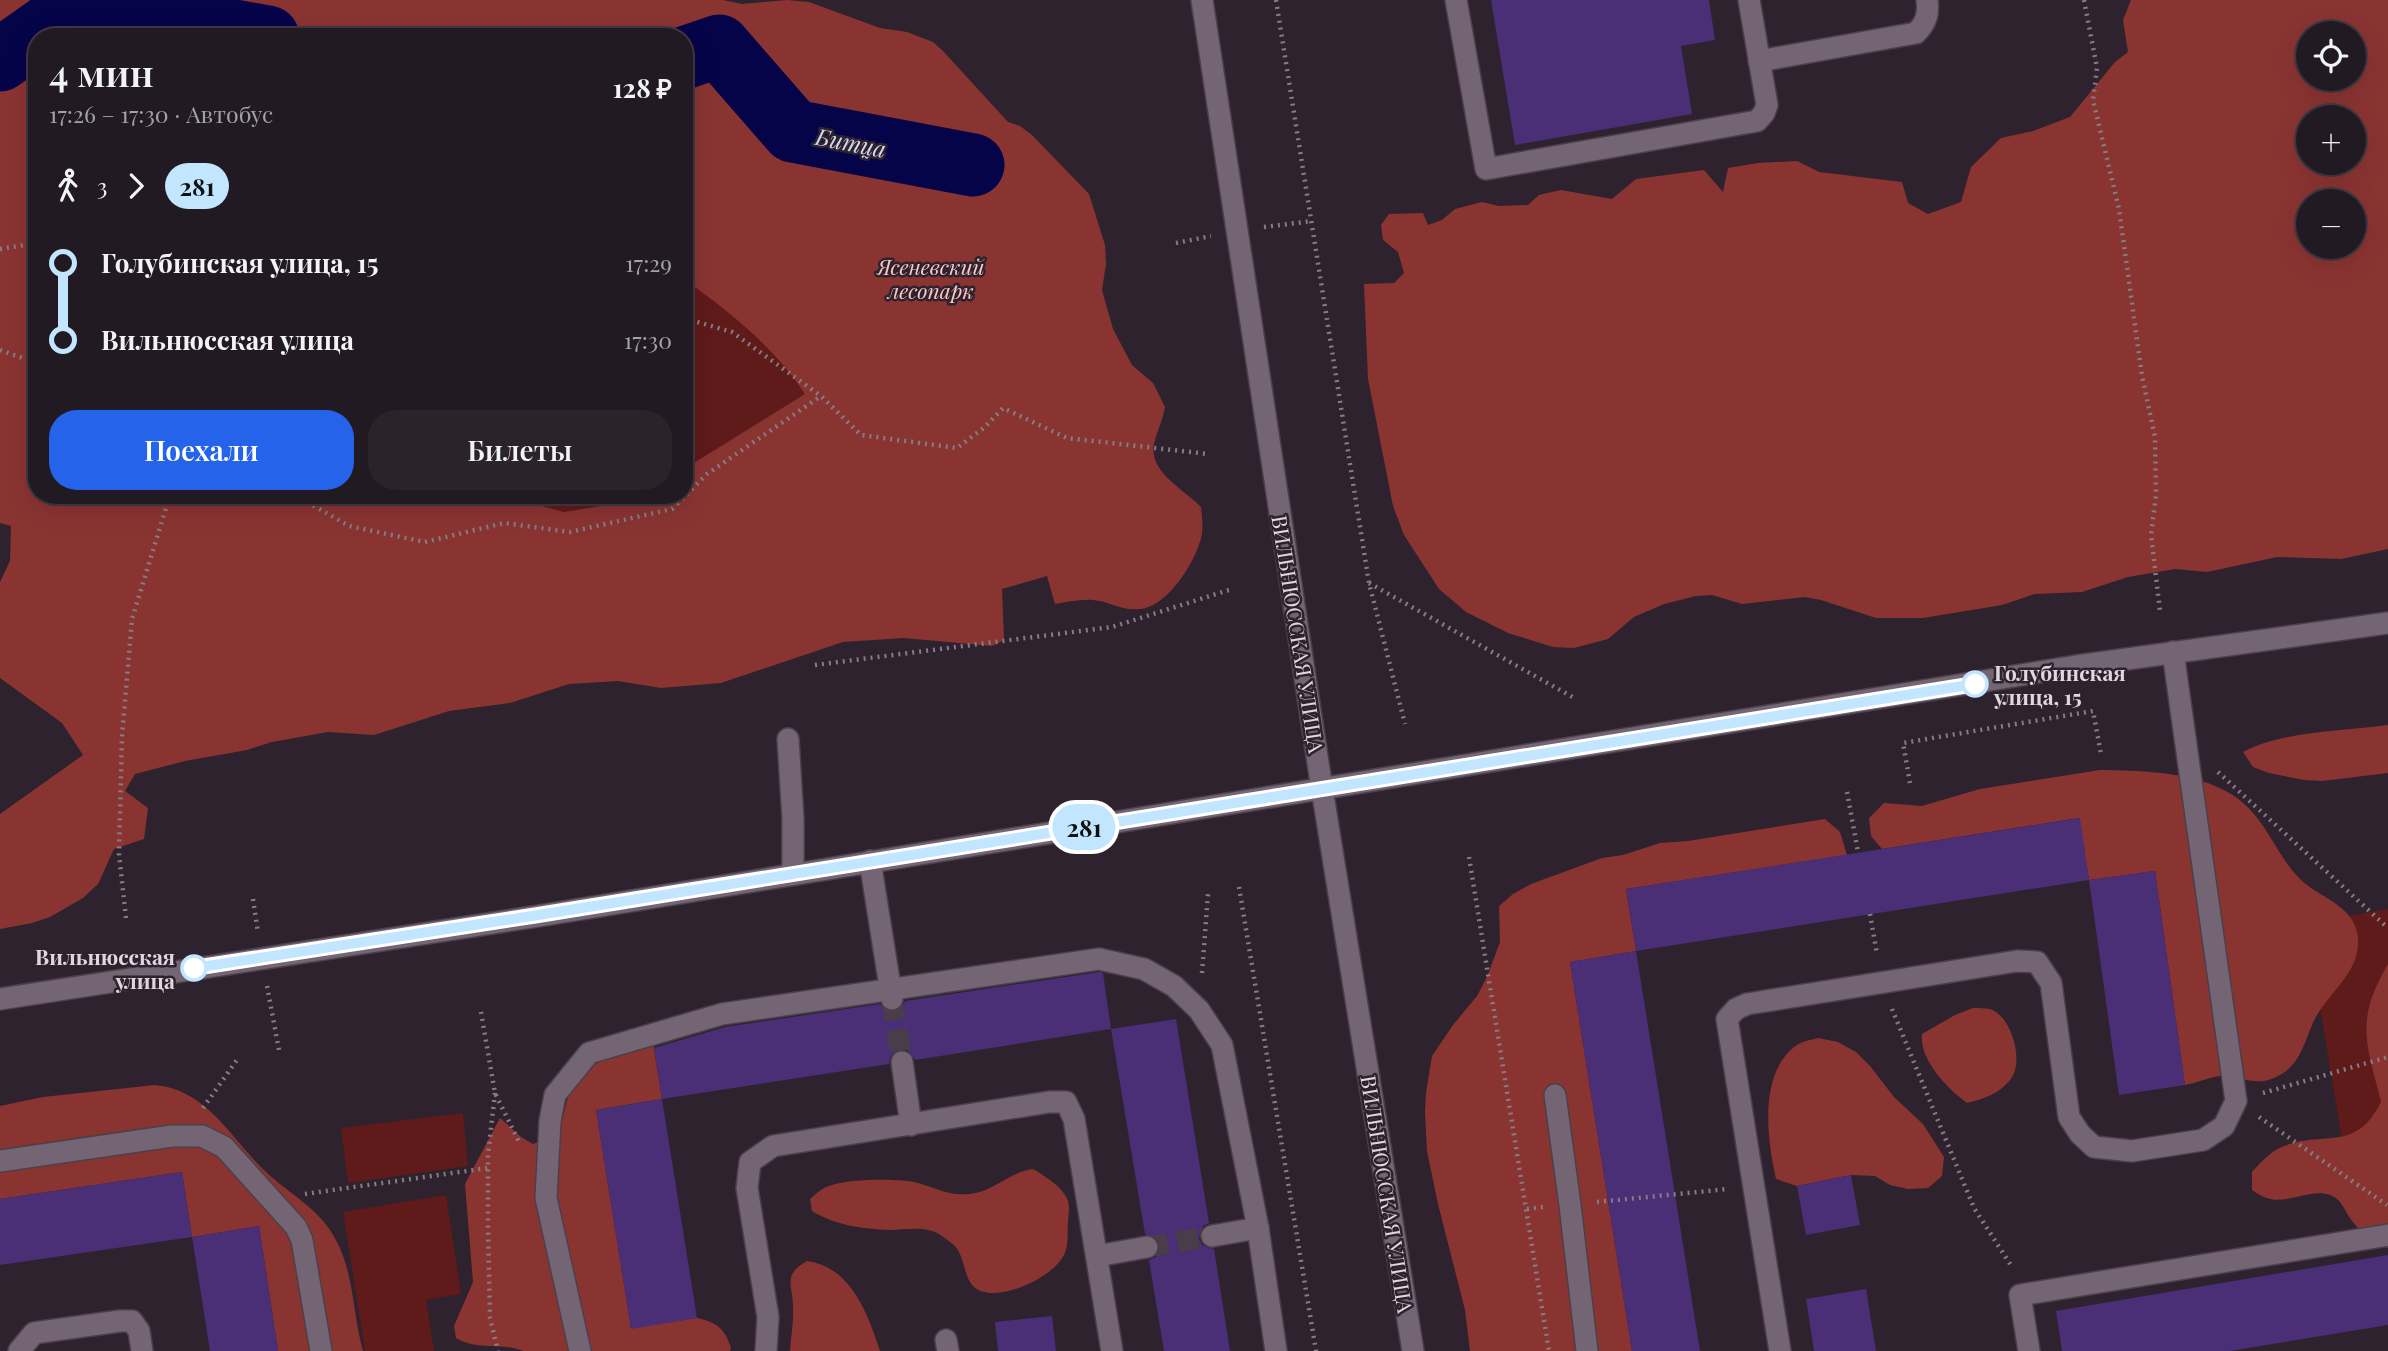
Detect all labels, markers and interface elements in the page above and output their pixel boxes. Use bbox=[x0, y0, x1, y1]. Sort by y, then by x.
map controls bbox=[2296, 21, 2366, 259]
button: locate bbox=[2296, 21, 2366, 91]
text: 4 мин bbox=[49, 46, 154, 97]
text: 128 ₽ bbox=[613, 70, 672, 105]
text: 17:26 – 17:30 · Автобус bbox=[49, 98, 273, 129]
button: + bbox=[2296, 105, 2366, 175]
water label: Битца bbox=[812, 120, 889, 164]
icon: walk bbox=[49, 167, 87, 205]
icon: forward bbox=[117, 167, 155, 205]
text: 3 bbox=[97, 170, 107, 201]
text: 281 bbox=[179, 170, 215, 202]
button: − bbox=[2296, 189, 2366, 259]
text: Голубинская улица, 15 bbox=[101, 245, 378, 280]
text: 17:29 bbox=[625, 247, 672, 278]
park label: Ясеневский лесопарк bbox=[875, 252, 986, 304]
text: Вильнюсская улица bbox=[101, 322, 354, 357]
text: 17:30 bbox=[624, 324, 672, 355]
button: Поехали bbox=[49, 410, 354, 490]
button: Билеты bbox=[368, 410, 672, 490]
street label: ВИЛЬНЮССКАЯ УЛИЦА bbox=[1266, 513, 1332, 756]
place label: Голубинская улица, 15 bbox=[1993, 658, 2126, 710]
marker: Голубинская улица, 15 bbox=[1962, 671, 1988, 697]
line badge: 281 bbox=[1044, 804, 1124, 850]
text: 281 bbox=[1066, 811, 1102, 843]
place label: Вильнюсская улица bbox=[35, 942, 175, 994]
marker: Вильнюсская улица bbox=[181, 955, 207, 981]
street label: ВИЛЬНЮССКАЯ УЛИЦА bbox=[1355, 1073, 1421, 1316]

